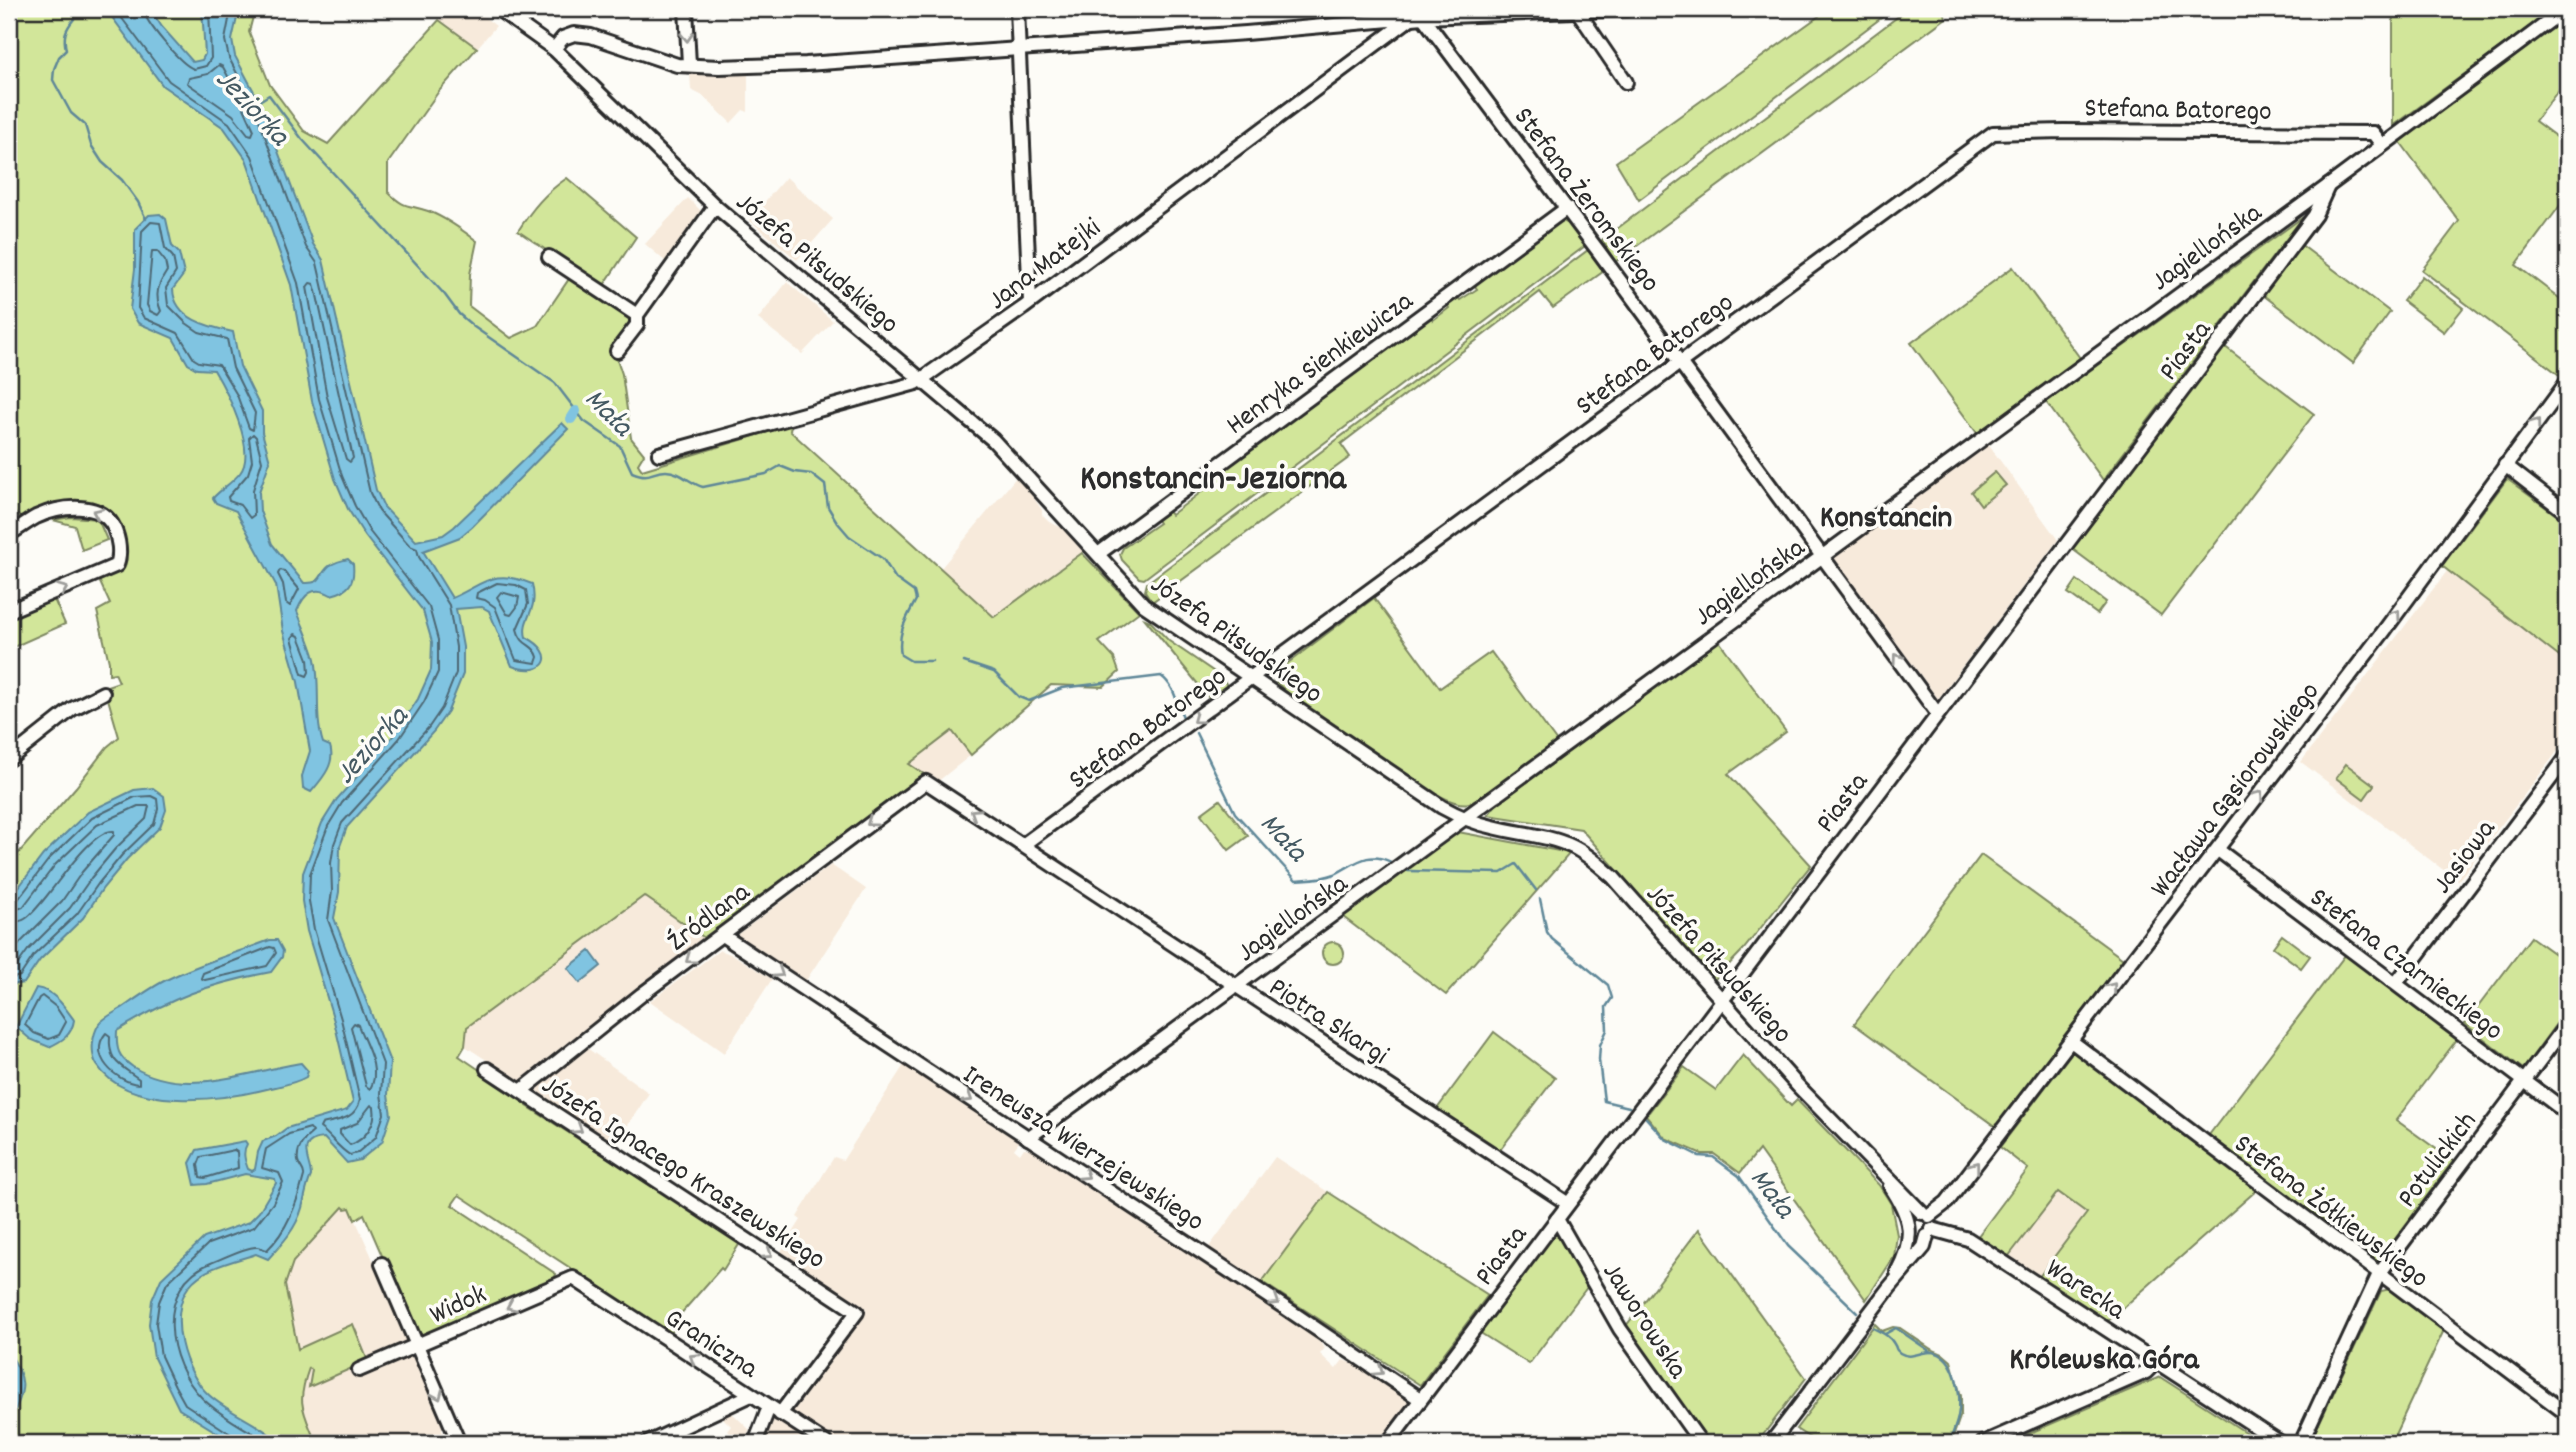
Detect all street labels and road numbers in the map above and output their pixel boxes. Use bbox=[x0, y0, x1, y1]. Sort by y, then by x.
street label: Stefana Batorego bbox=[2084, 90, 2272, 134]
street label: Stefana Żeromskiego bbox=[1502, 100, 1668, 302]
street label: Józefa Piłsudskiego bbox=[725, 184, 906, 345]
street label: Jagiellońska bbox=[2144, 195, 2272, 303]
street label: Jana Matejki bbox=[981, 210, 1111, 322]
street label: Henryka Sienkiewicza bbox=[1219, 283, 1423, 447]
street label: Stefana Batorego bbox=[1568, 285, 1743, 427]
street label: Piasta bbox=[2151, 313, 2223, 390]
street label: Jagiellońska bbox=[1687, 530, 1815, 638]
street label: Józefa Piłsudskiego bbox=[1141, 567, 1329, 716]
street label: Stefana Batorego bbox=[1061, 659, 1236, 801]
street label: Wacława Gąsiorowskiego bbox=[2143, 675, 2331, 907]
street label: Piasta bbox=[1808, 765, 1880, 842]
street label: Jasiowa bbox=[2425, 812, 2508, 904]
street label: Jagiellońska bbox=[1230, 866, 1358, 974]
street label: Źródlana bbox=[660, 874, 760, 963]
street label: Józefa Piłsudskiego bbox=[1635, 877, 1800, 1054]
street label: Stefana Czarnieckiego bbox=[2300, 880, 2510, 1052]
street label: Piotra Skargi bbox=[1260, 970, 1395, 1077]
street label: Ireneusza Wierzejewskiego bbox=[954, 1057, 1211, 1243]
street label: Józefa Ignacego Kraszewskiego bbox=[532, 1067, 832, 1281]
street label: Potulickich bbox=[2390, 1105, 2488, 1217]
street label: Stefana Żółkiewskiego bbox=[2224, 1126, 2436, 1300]
street label: Piasta bbox=[1467, 1218, 1539, 1295]
street label: Warecka bbox=[2037, 1251, 2133, 1332]
street label: Jaworowska bbox=[1590, 1256, 1696, 1388]
street label: Widok bbox=[424, 1276, 494, 1337]
street label: Graniczna bbox=[656, 1300, 765, 1391]

